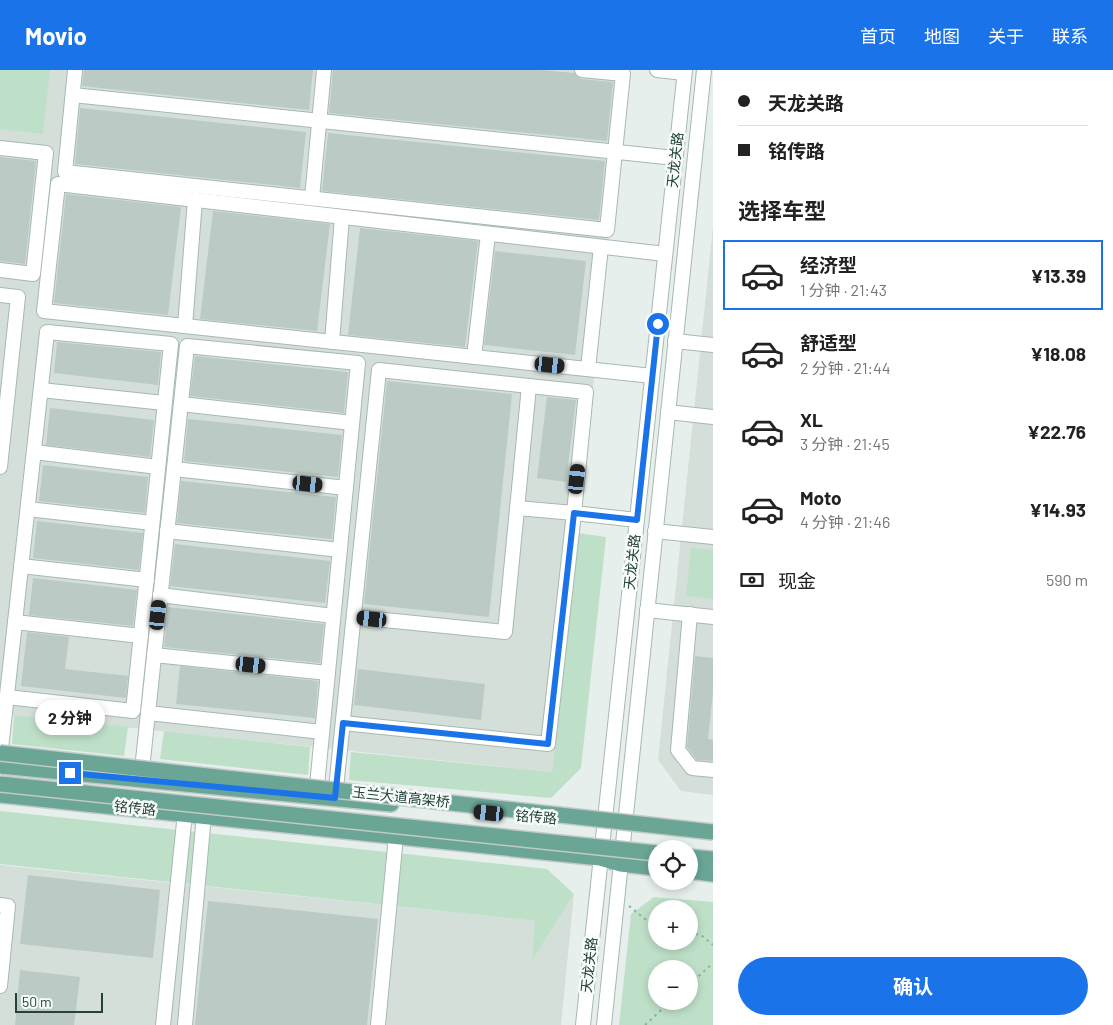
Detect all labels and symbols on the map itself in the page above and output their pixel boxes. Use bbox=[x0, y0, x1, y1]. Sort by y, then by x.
street label: 天龙关路 bbox=[663, 131, 686, 189]
route start bbox=[647, 313, 669, 335]
car bbox=[534, 356, 565, 374]
car bbox=[567, 463, 586, 495]
car bbox=[292, 475, 323, 493]
street label: 天龙关路 bbox=[620, 533, 643, 591]
car bbox=[148, 599, 167, 631]
car bbox=[356, 610, 387, 628]
car bbox=[235, 656, 266, 674]
callout: 2 分钟 bbox=[35, 700, 105, 736]
route end bbox=[59, 762, 81, 784]
street label: 玉兰大道高架桥 bbox=[351, 783, 451, 810]
street label: 铭传路 bbox=[113, 797, 157, 818]
car bbox=[473, 804, 504, 822]
street label: 铭传路 bbox=[514, 806, 558, 827]
street label: 天龙关路 bbox=[577, 936, 600, 994]
scale bar bbox=[15, 990, 102, 1013]

